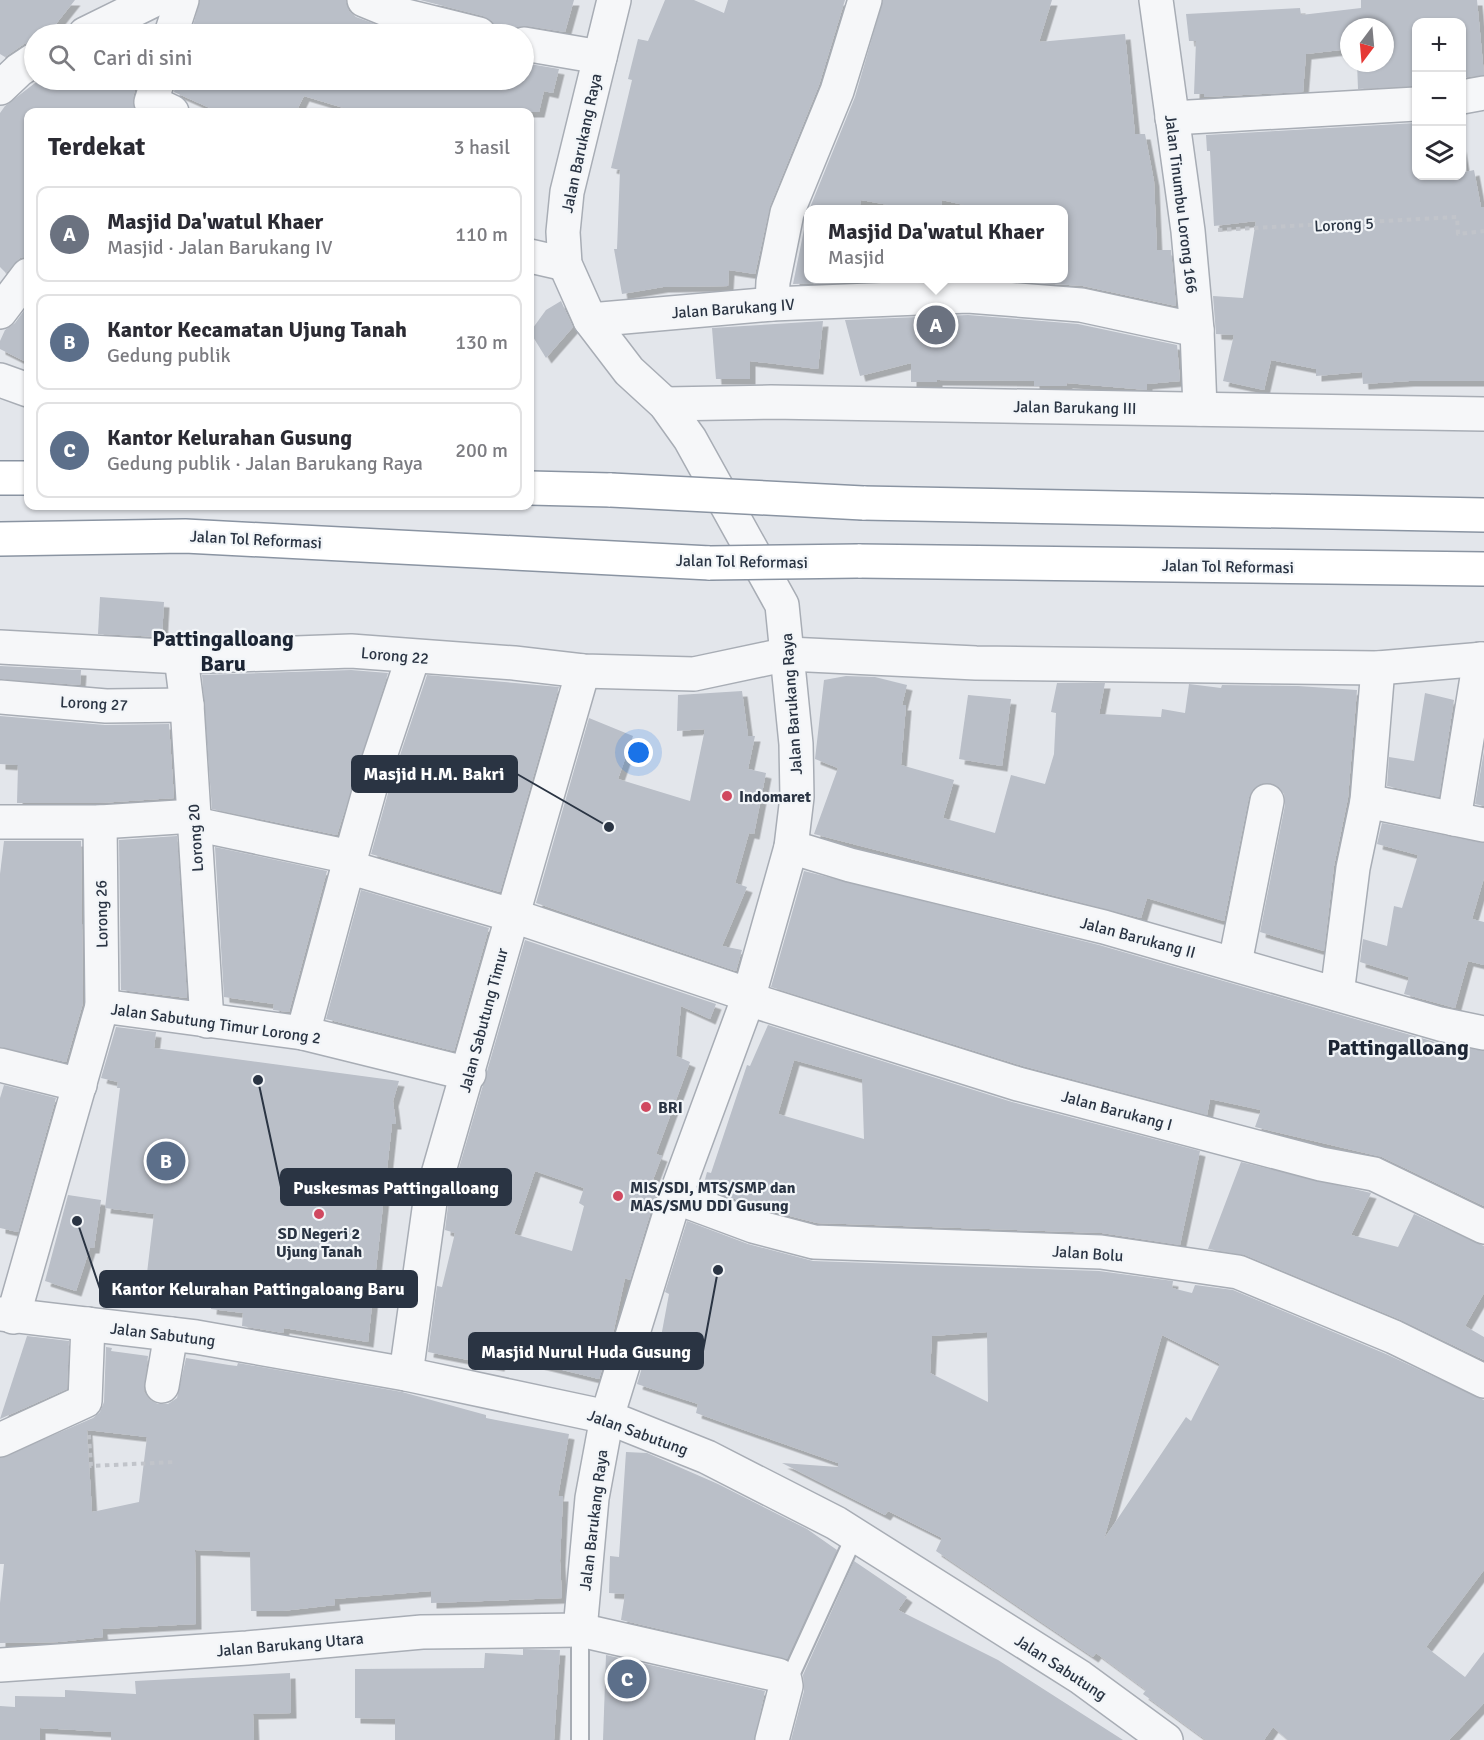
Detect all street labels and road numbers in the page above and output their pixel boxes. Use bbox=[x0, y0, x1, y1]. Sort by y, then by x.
street label: Jalan Barukang Raya bbox=[557, 72, 607, 215]
street label: Jalan Tinumbu Lorong 166 bbox=[1160, 114, 1202, 295]
street label: Lorong 5 bbox=[1314, 213, 1374, 237]
street label: Jalan Barukang IV bbox=[671, 295, 795, 323]
street label: Jalan Barukang III bbox=[1013, 397, 1137, 419]
street label: Jalan Tol Reformasi bbox=[189, 527, 322, 553]
street label: Jalan Tol Reformasi bbox=[676, 551, 808, 573]
street label: Jalan Tol Reformasi bbox=[1162, 556, 1294, 578]
street label: Jalan Barukang Raya bbox=[777, 632, 807, 775]
street label: Lorong 22 bbox=[360, 643, 430, 669]
street label: Lorong 27 bbox=[59, 692, 128, 716]
street label: Lorong 20 bbox=[184, 803, 208, 873]
street label: Lorong 26 bbox=[91, 880, 113, 948]
street label: Jalan Barukang II bbox=[1078, 913, 1198, 963]
street label: Jalan Sabutung Timur bbox=[455, 946, 513, 1095]
street label: Jalan Sabutung Timur Lorong 2 bbox=[110, 999, 322, 1049]
street label: Jalan Barukang I bbox=[1059, 1087, 1174, 1135]
street label: Jalan Bolu bbox=[1052, 1242, 1124, 1266]
street label: Jalan Sabutung bbox=[109, 1319, 217, 1351]
street label: Jalan Sabutung bbox=[585, 1405, 691, 1460]
street label: Jalan Barukang Raya bbox=[575, 1448, 613, 1592]
street label: Jalan Barukang Utara bbox=[216, 1629, 364, 1661]
street label: Jalan Sabutung bbox=[1011, 1631, 1110, 1705]

